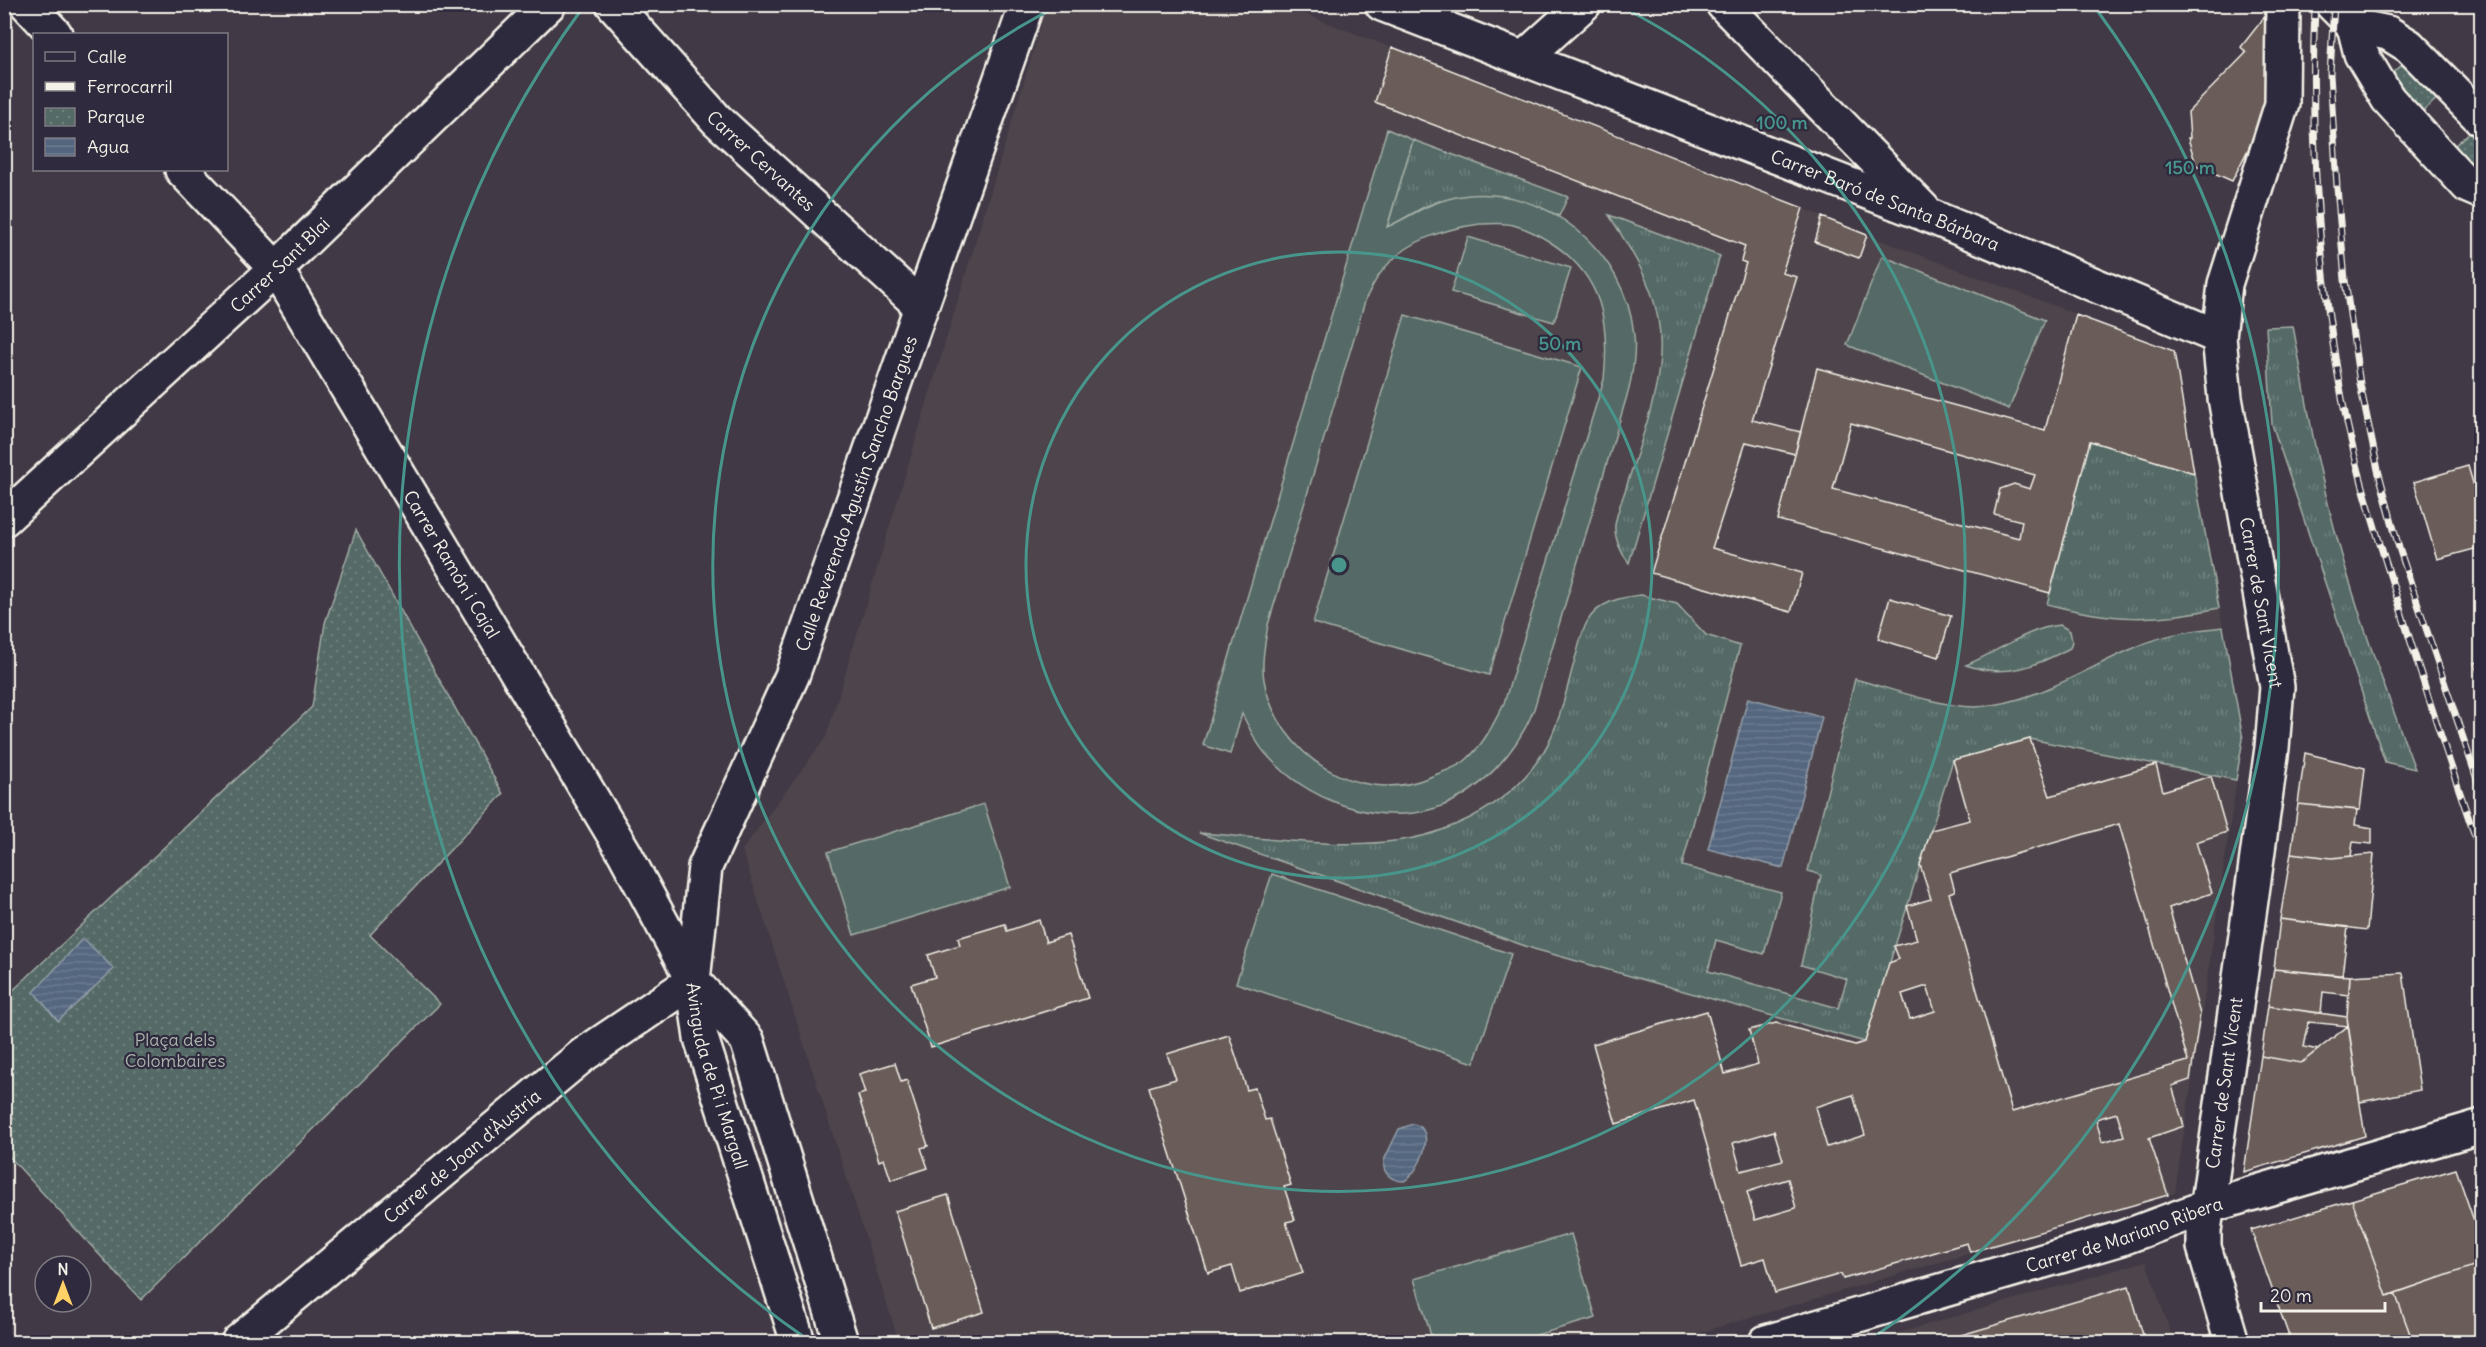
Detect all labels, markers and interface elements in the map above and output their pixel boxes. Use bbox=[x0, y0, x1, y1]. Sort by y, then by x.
legend bbox=[33, 33, 228, 171]
text: Calle bbox=[87, 45, 127, 68]
text: Ferrocarril bbox=[87, 75, 173, 98]
text: Parque bbox=[87, 105, 145, 128]
street label: Carrer Cervantes bbox=[702, 105, 821, 216]
text: 100 m bbox=[1757, 111, 1808, 134]
text: Agua bbox=[87, 135, 129, 158]
street label: Carrer Baró de Santa Bárbara bbox=[1768, 144, 2003, 255]
text: 150 m bbox=[2165, 156, 2215, 179]
street label: Carrer Sant Blai bbox=[225, 212, 334, 317]
street label: Calle Reverendo Agustín Sancho Bargues bbox=[790, 332, 922, 654]
text: 50 m bbox=[1539, 332, 1581, 355]
street label: Carrer Ramón i Cajal bbox=[399, 486, 505, 642]
street label: Carrer de Sant Vicent bbox=[2235, 515, 2288, 690]
centre of rings bbox=[1329, 555, 1349, 575]
street label: Avinguda de Pi i Margall bbox=[682, 981, 754, 1172]
street label: Carrer de Sant Vicent bbox=[2201, 996, 2247, 1170]
park label: Plaça dels Colombaires bbox=[125, 1028, 225, 1072]
street label: Carrer de Joan d'Àustria bbox=[378, 1084, 545, 1228]
street label: Carrer de Mariano Ribera bbox=[2023, 1191, 2225, 1277]
north arrow bbox=[33, 1254, 93, 1314]
text: N bbox=[57, 1259, 69, 1279]
scale bar bbox=[2261, 1275, 2386, 1313]
text: 20 m bbox=[2270, 1284, 2312, 1307]

